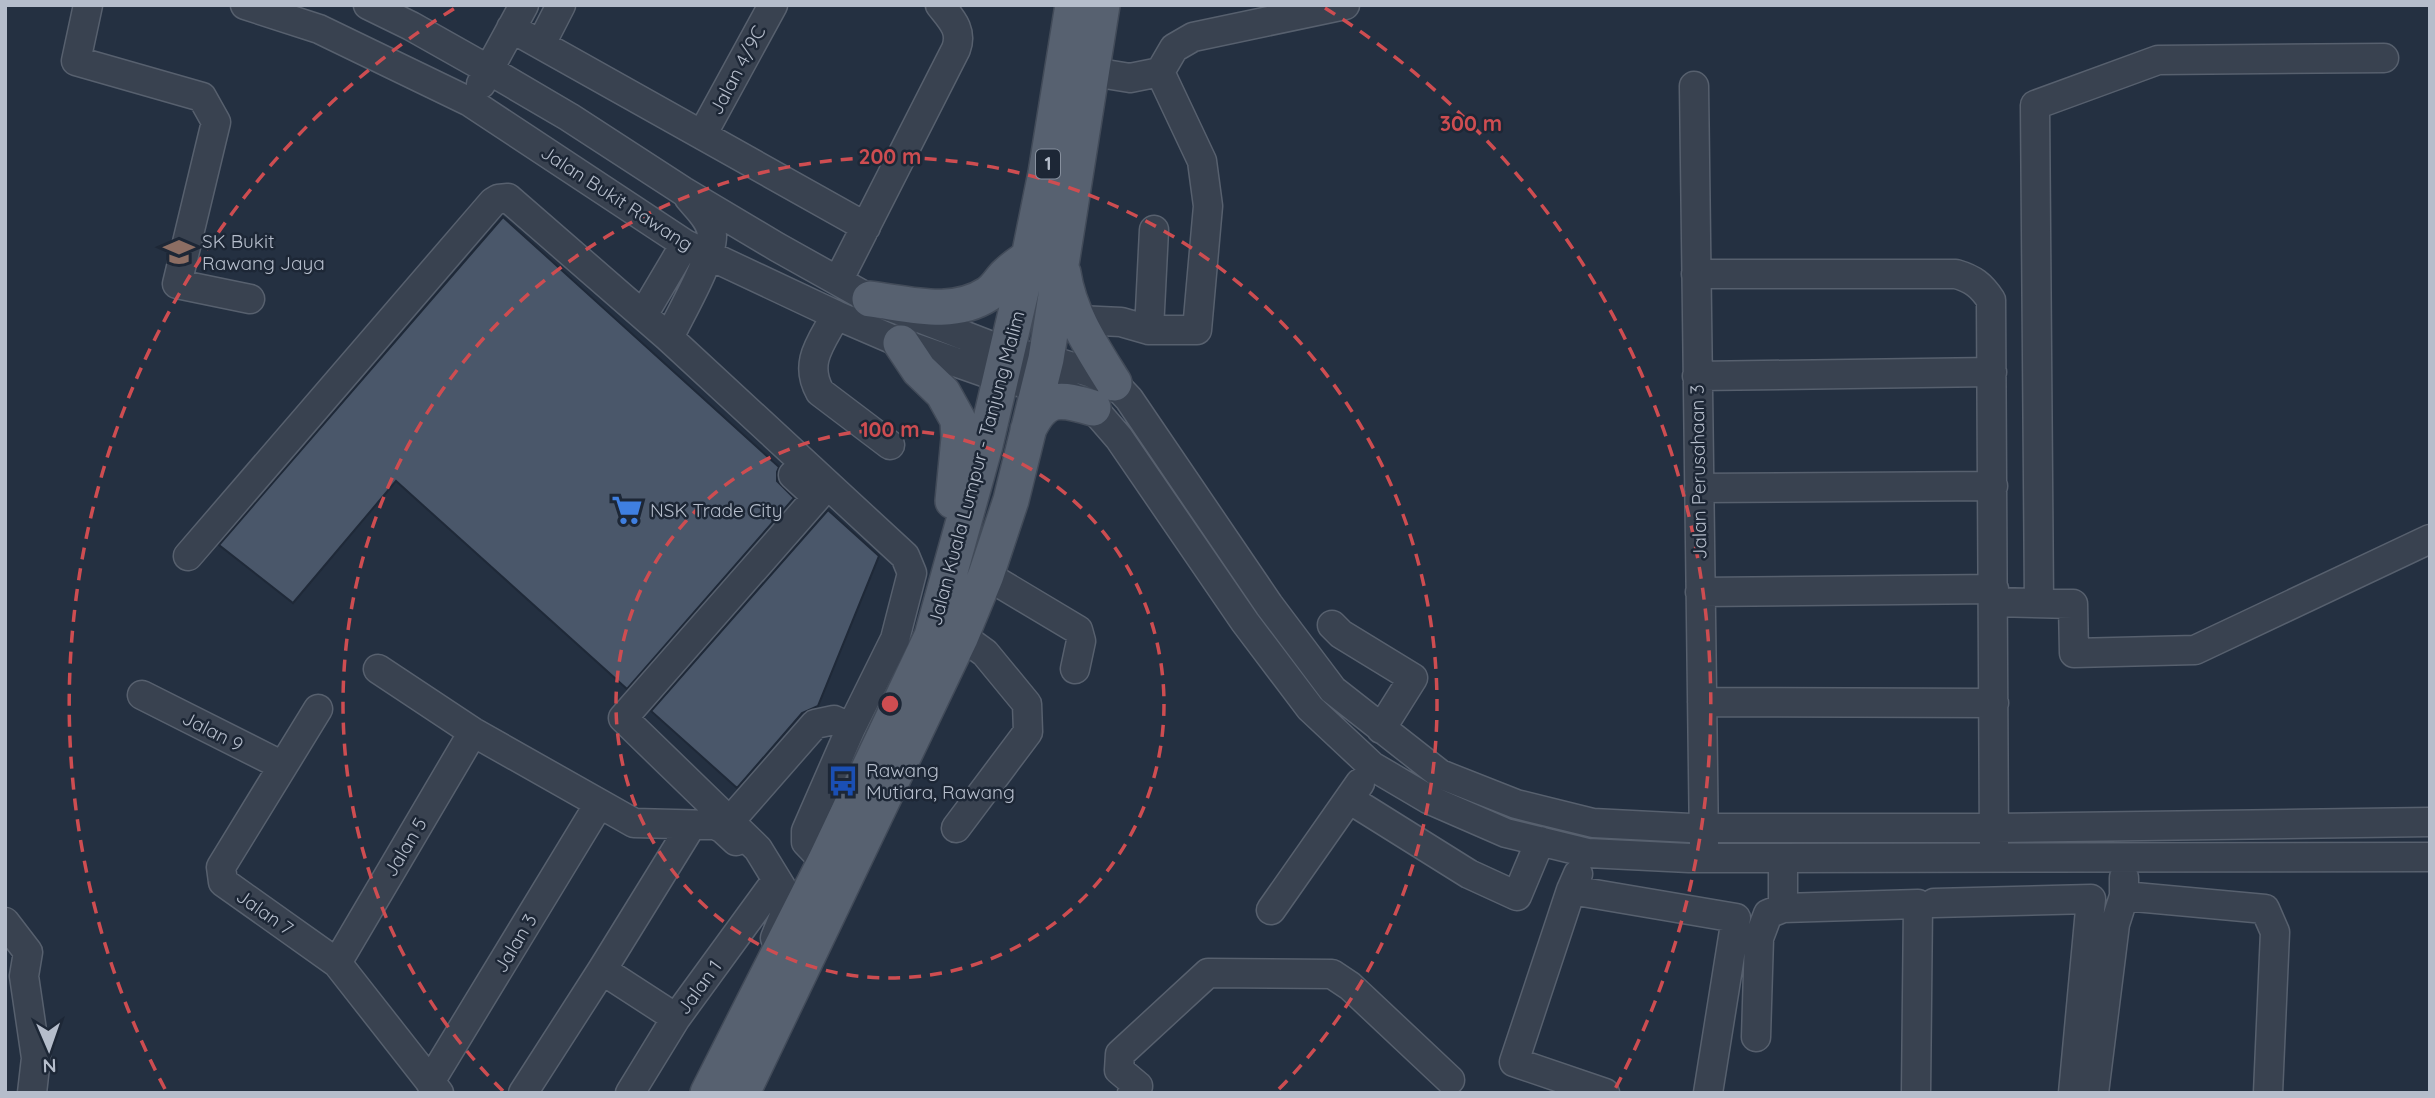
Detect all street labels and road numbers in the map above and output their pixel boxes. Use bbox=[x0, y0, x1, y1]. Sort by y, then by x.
street label: Jalan 4/9C bbox=[704, 21, 770, 119]
street label: Jalan Bukit Rawang bbox=[536, 140, 698, 256]
road number: 1 bbox=[1036, 149, 1060, 178]
street label: Jalan Kuala Lumpur - Tanjung Malim bbox=[922, 308, 1030, 628]
street label: Jalan Perusahaan 3 bbox=[1684, 384, 1712, 560]
street label: Jalan 9 bbox=[179, 706, 247, 756]
street label: Jalan 5 bbox=[378, 813, 432, 881]
street label: Jalan 7 bbox=[232, 884, 298, 940]
street label: Jalan 3 bbox=[488, 909, 542, 977]
street label: Jalan 1 bbox=[671, 955, 727, 1019]

